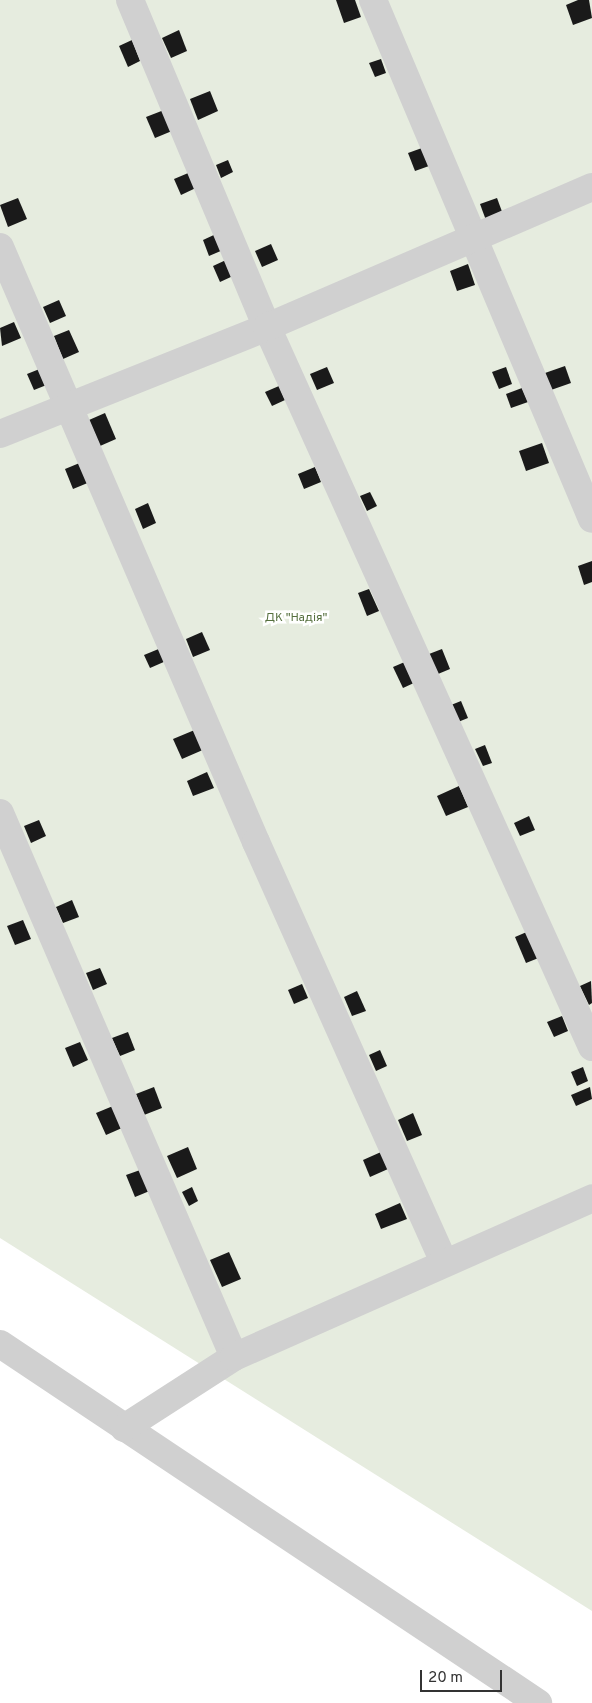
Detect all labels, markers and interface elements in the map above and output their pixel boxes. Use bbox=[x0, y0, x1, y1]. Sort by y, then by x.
park label: ДК "Надія" bbox=[265, 612, 327, 626]
scale bar bbox=[422, 1660, 504, 1692]
text: 20 m bbox=[428, 1669, 463, 1688]

